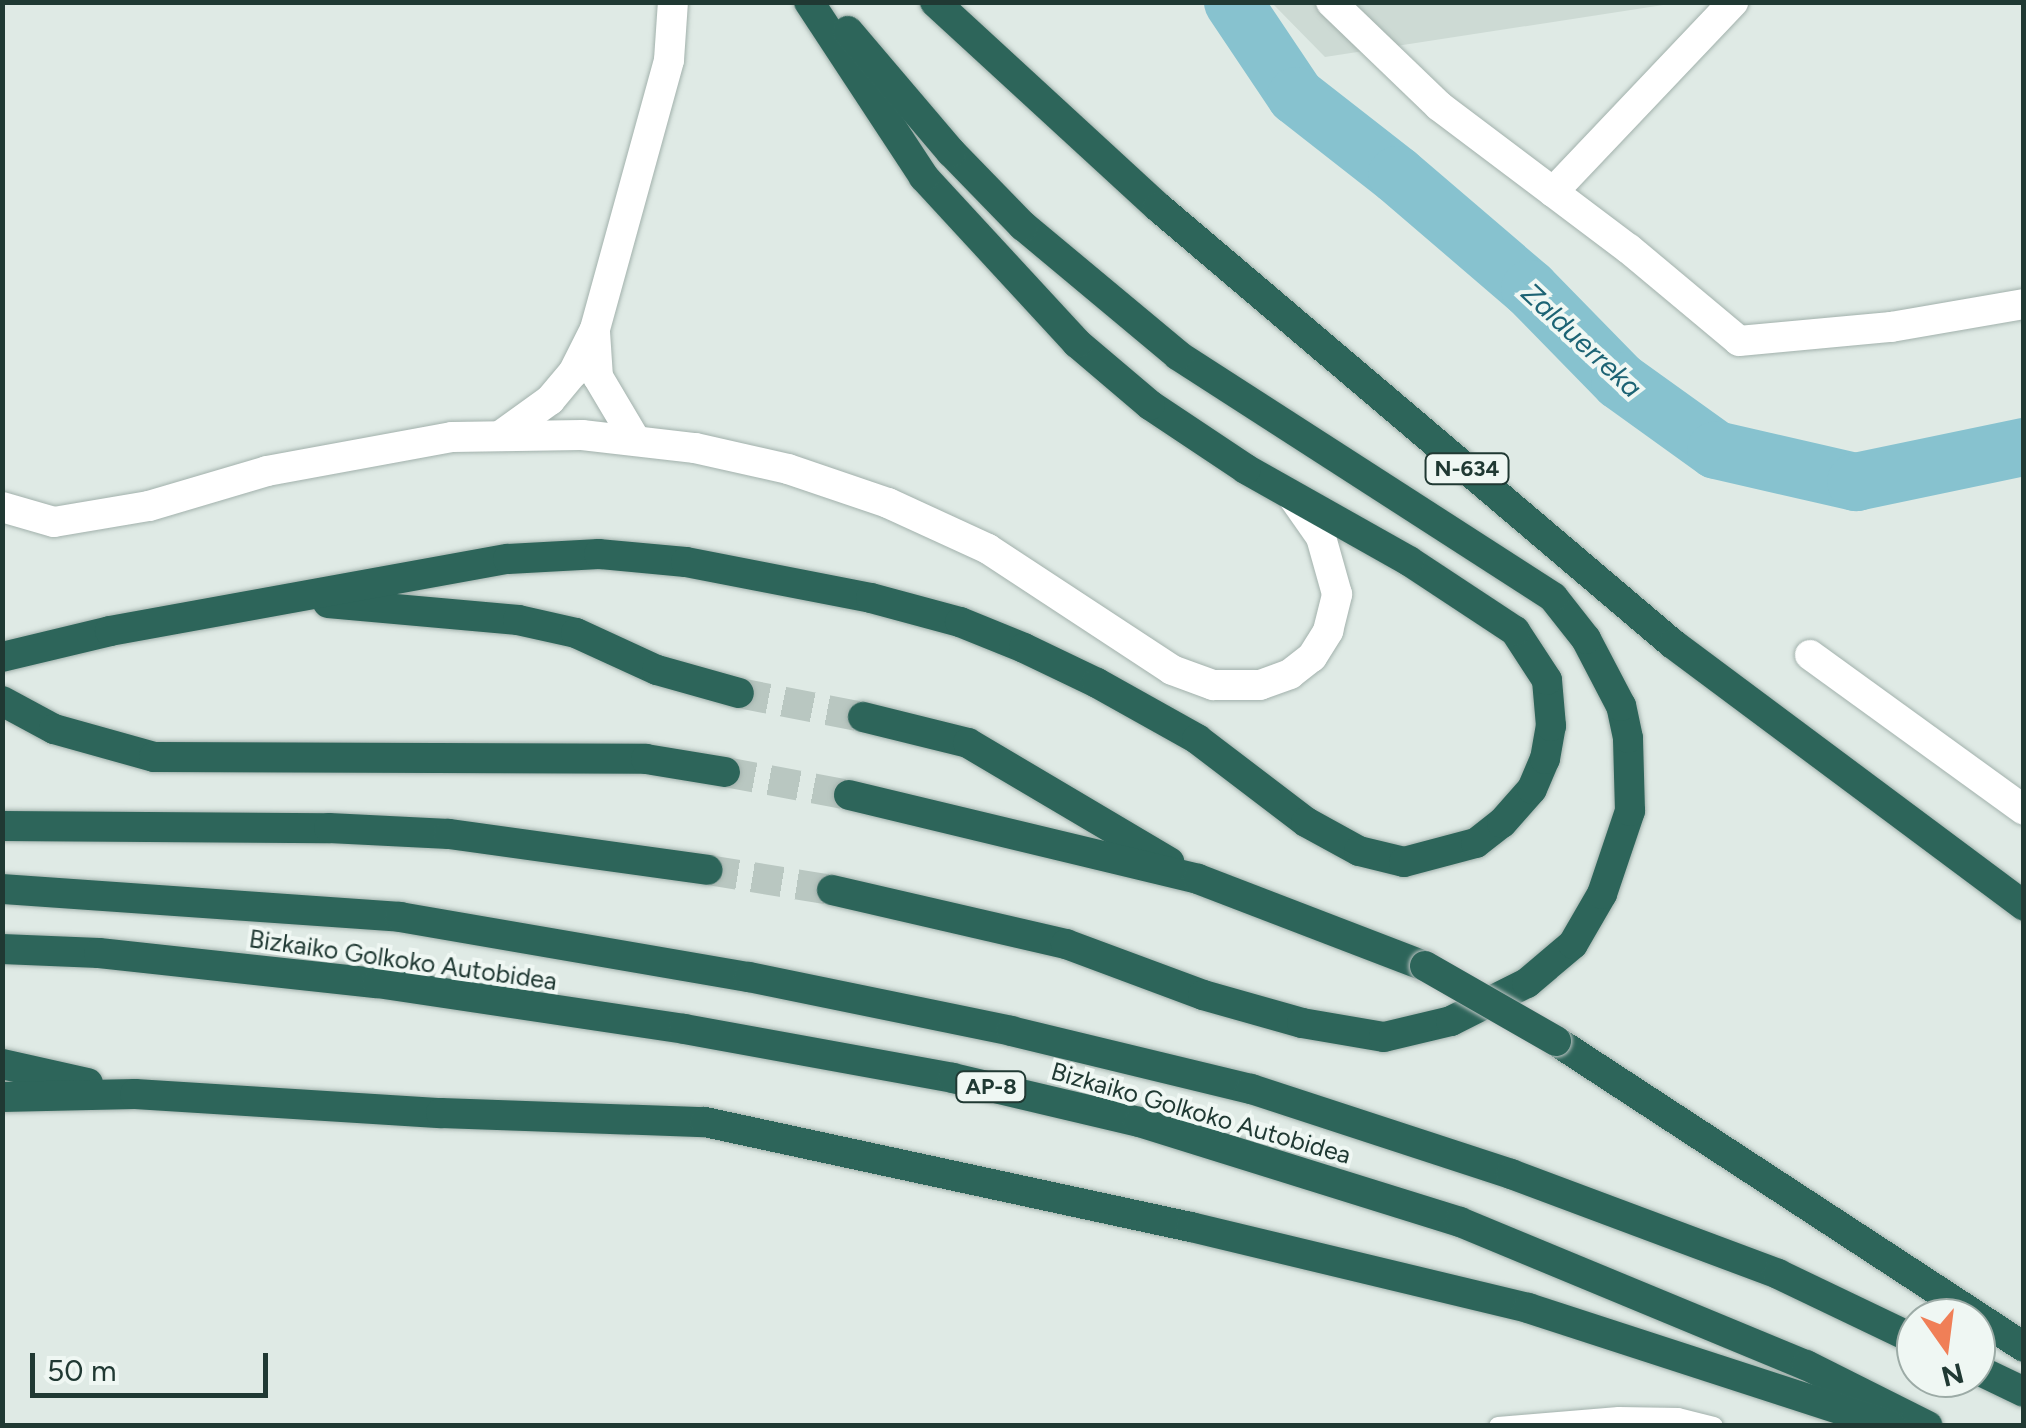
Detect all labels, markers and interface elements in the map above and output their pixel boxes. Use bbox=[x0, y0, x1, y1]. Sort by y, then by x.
water label: Zalduerreka bbox=[1515, 276, 1649, 404]
road number: N-634 bbox=[1424, 452, 1510, 486]
street label: Bizkaiko Golkoko Autobidea bbox=[247, 924, 559, 996]
street label: Bizkaiko Golkoko Autobidea bbox=[1048, 1056, 1354, 1170]
road number: AP-8 bbox=[954, 1070, 1028, 1104]
north arrow bbox=[1896, 1298, 1996, 1398]
scale bar bbox=[35, 1333, 272, 1395]
text: 50 m bbox=[47, 1352, 116, 1389]
text: N bbox=[1938, 1356, 1967, 1394]

